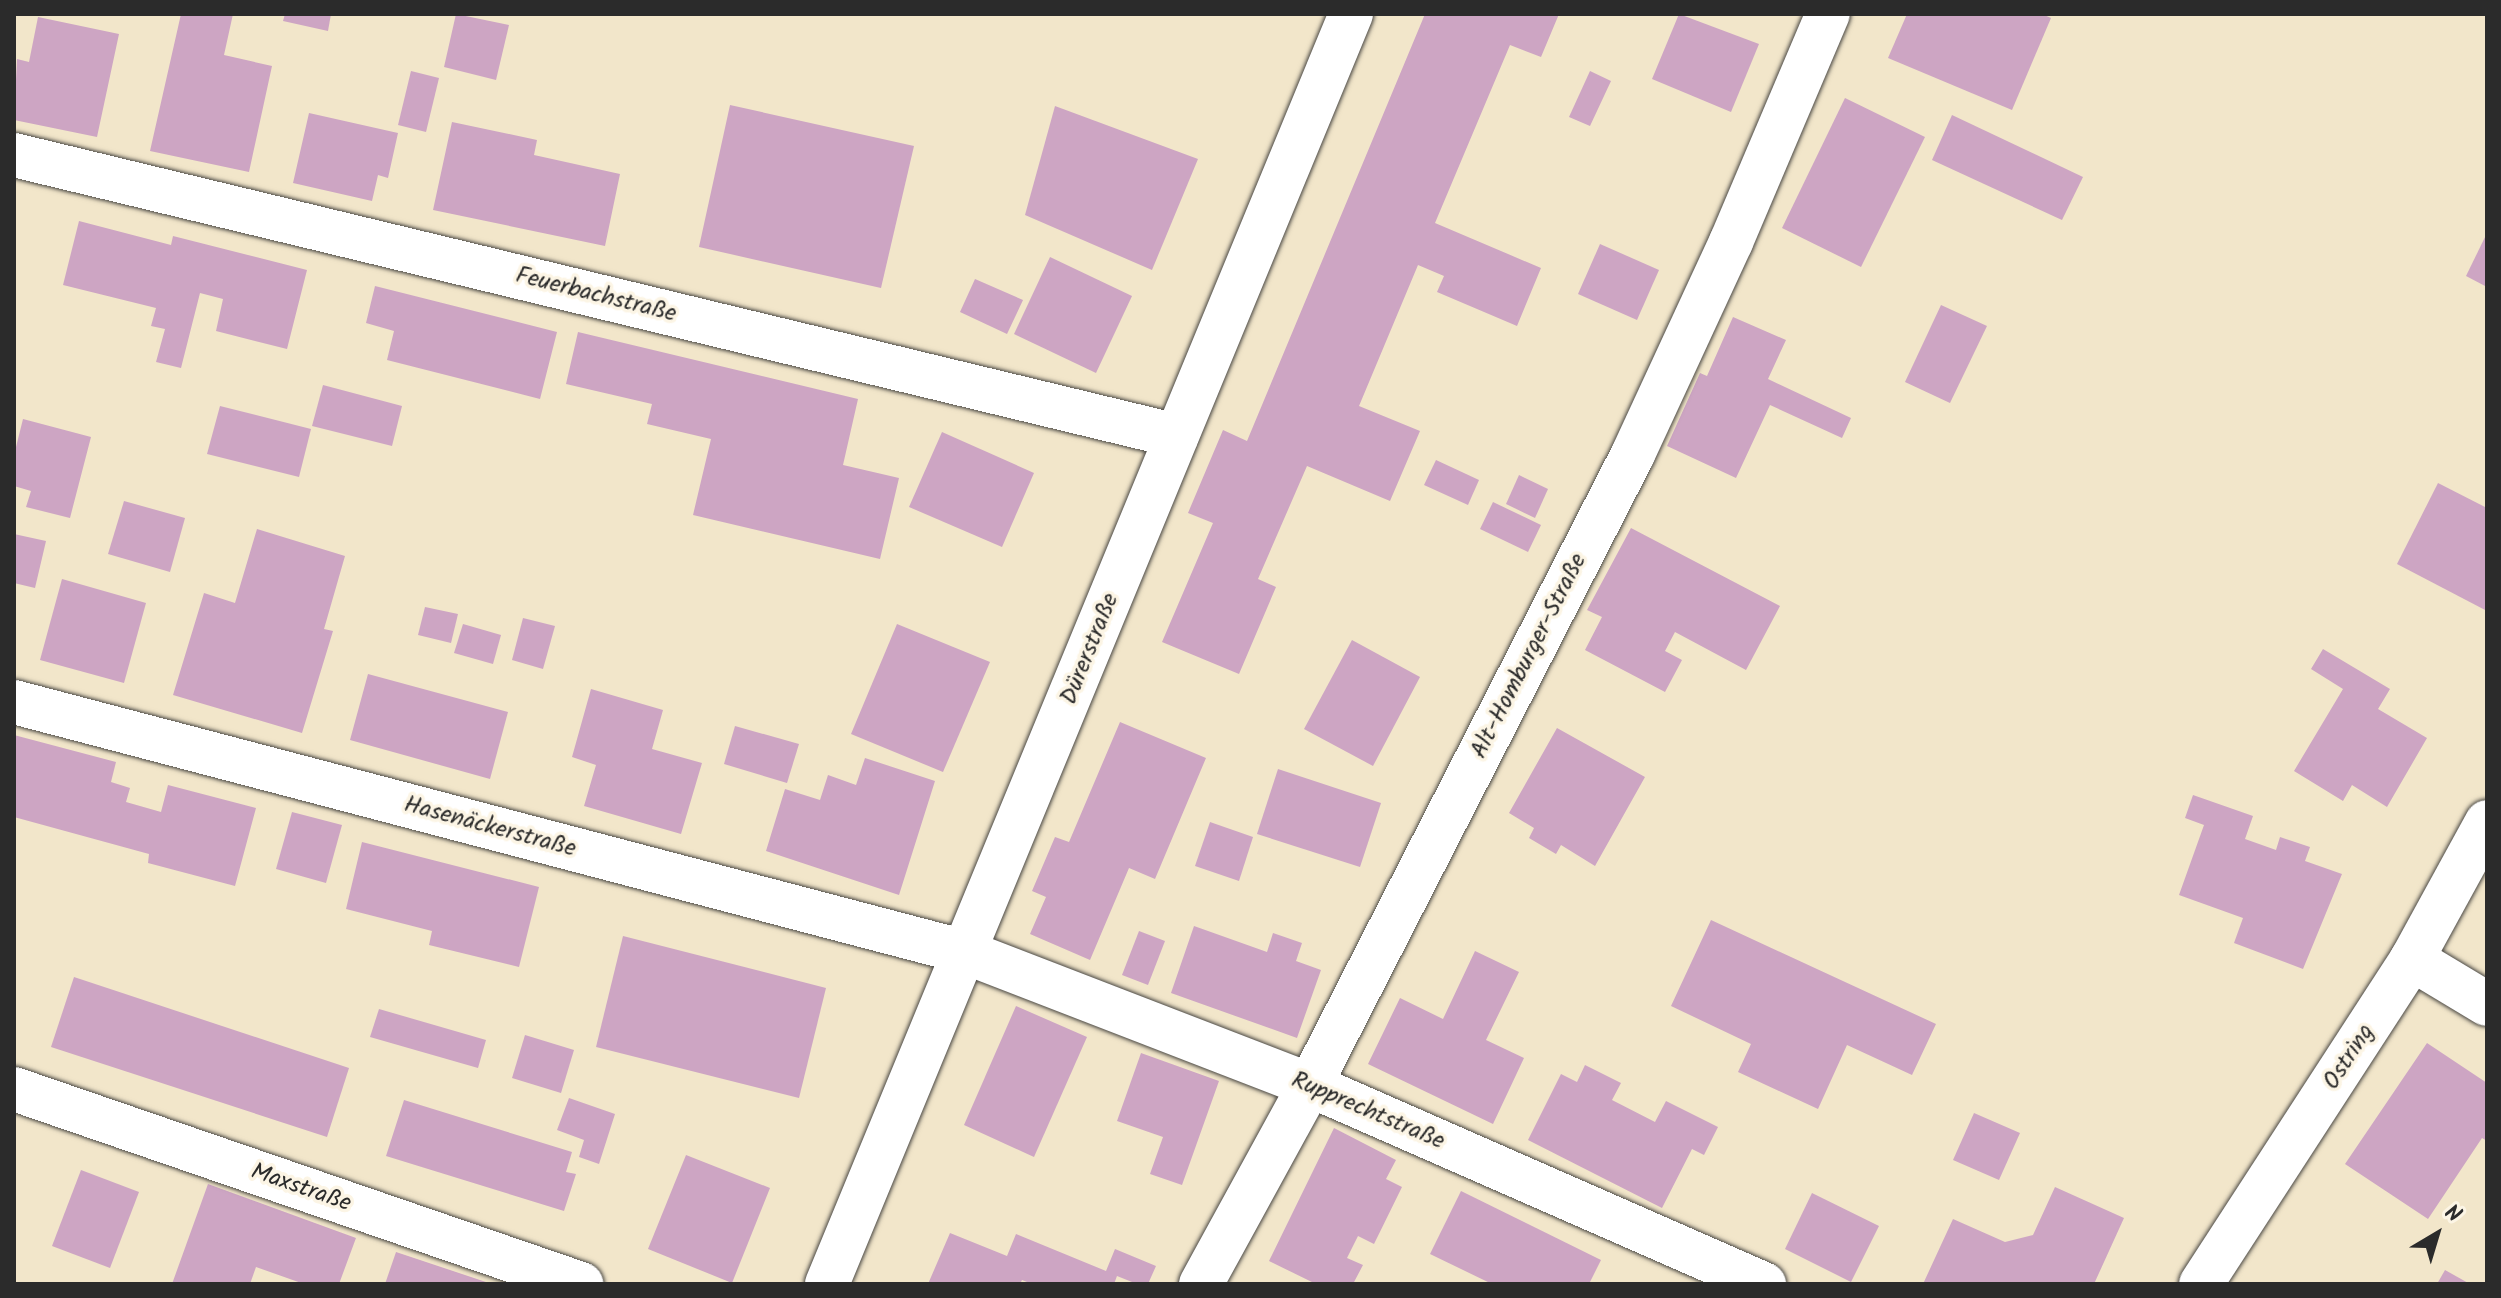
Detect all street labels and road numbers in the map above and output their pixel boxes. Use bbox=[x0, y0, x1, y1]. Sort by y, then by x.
street label: Feuerbachstraße bbox=[513, 261, 679, 329]
street label: Alt-Homburger-Straße bbox=[1465, 549, 1593, 763]
street label: Dürerstraße bbox=[1055, 589, 1125, 709]
street label: Hasenäckerstraße bbox=[401, 790, 579, 864]
street label: Ostring bbox=[2317, 1019, 2381, 1095]
street label: Rupprechtstraße bbox=[1287, 1066, 1449, 1156]
street label: Maxstraße bbox=[247, 1157, 355, 1219]

